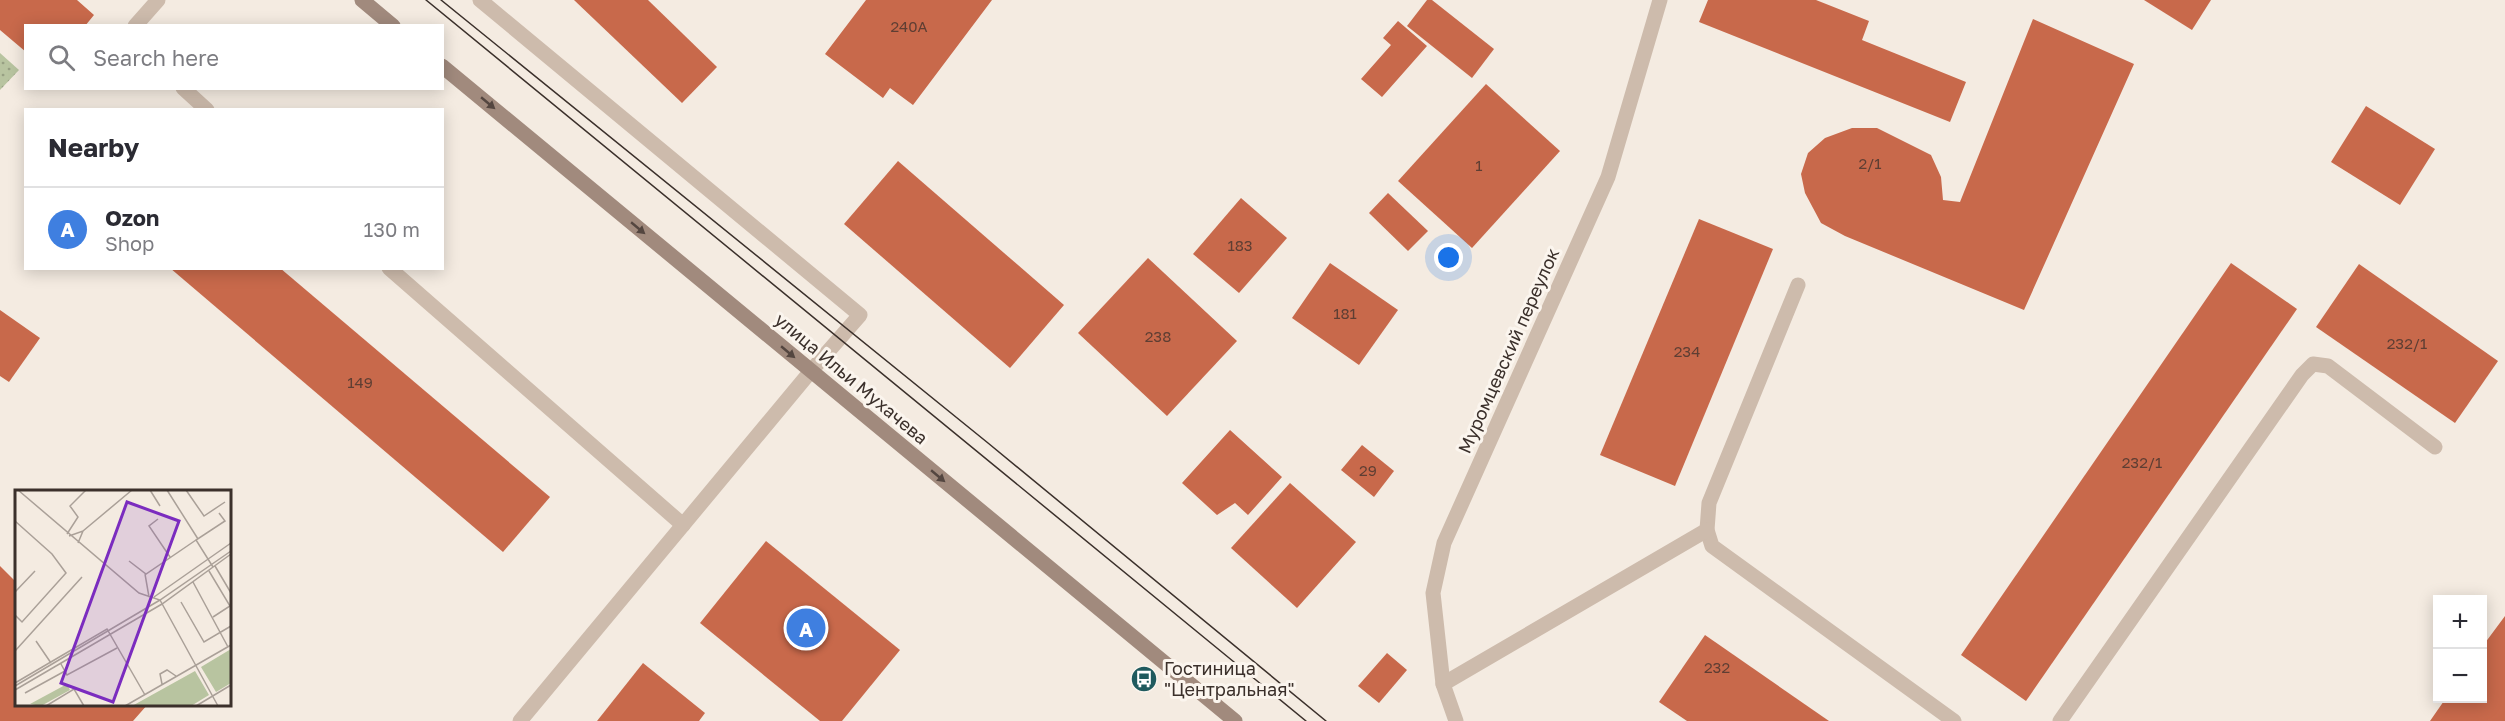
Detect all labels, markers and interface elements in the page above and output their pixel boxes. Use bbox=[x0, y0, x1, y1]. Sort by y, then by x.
house number: 240А bbox=[890, 17, 928, 35]
search box bbox=[24, 24, 444, 90]
icon: search bbox=[45, 41, 78, 74]
text: Search here bbox=[93, 44, 219, 71]
one-way arrow bbox=[480, 97, 495, 109]
text: Nearby bbox=[48, 132, 139, 163]
house number: 2/1 bbox=[1858, 154, 1882, 172]
house number: 1 bbox=[1475, 156, 1483, 174]
text: Ozon bbox=[105, 204, 159, 231]
text: A bbox=[60, 217, 75, 241]
text: 130 m bbox=[364, 217, 420, 241]
one-way arrow bbox=[630, 221, 645, 234]
text: Shop bbox=[105, 231, 154, 255]
house number: 183 bbox=[1227, 236, 1253, 254]
your location bbox=[1434, 243, 1463, 272]
street label: Муромцевский переулок bbox=[1453, 244, 1563, 457]
house number: 181 bbox=[1333, 304, 1357, 322]
street label: улица Ильи Мухачева bbox=[771, 308, 933, 449]
house number: 238 bbox=[1145, 327, 1171, 345]
house number: 232/1 bbox=[2387, 334, 2427, 352]
house number: 234 bbox=[1674, 342, 1700, 360]
one-way arrow bbox=[780, 345, 795, 358]
house number: 149 bbox=[347, 373, 373, 391]
house number: 232/1 bbox=[2122, 453, 2162, 471]
house number: 29 bbox=[1359, 461, 1377, 479]
one-way arrow bbox=[930, 470, 946, 483]
inset map bbox=[15, 490, 231, 706]
map controls bbox=[2433, 595, 2487, 703]
button: + bbox=[2433, 595, 2487, 649]
pin: A bbox=[786, 606, 826, 650]
button: − bbox=[2433, 649, 2487, 703]
place label: Гостиница "Центральная" bbox=[1164, 657, 1295, 700]
house number: 232 bbox=[1704, 658, 1730, 676]
bus stop icon: Гостиница "Центральная" bbox=[1129, 664, 1159, 694]

